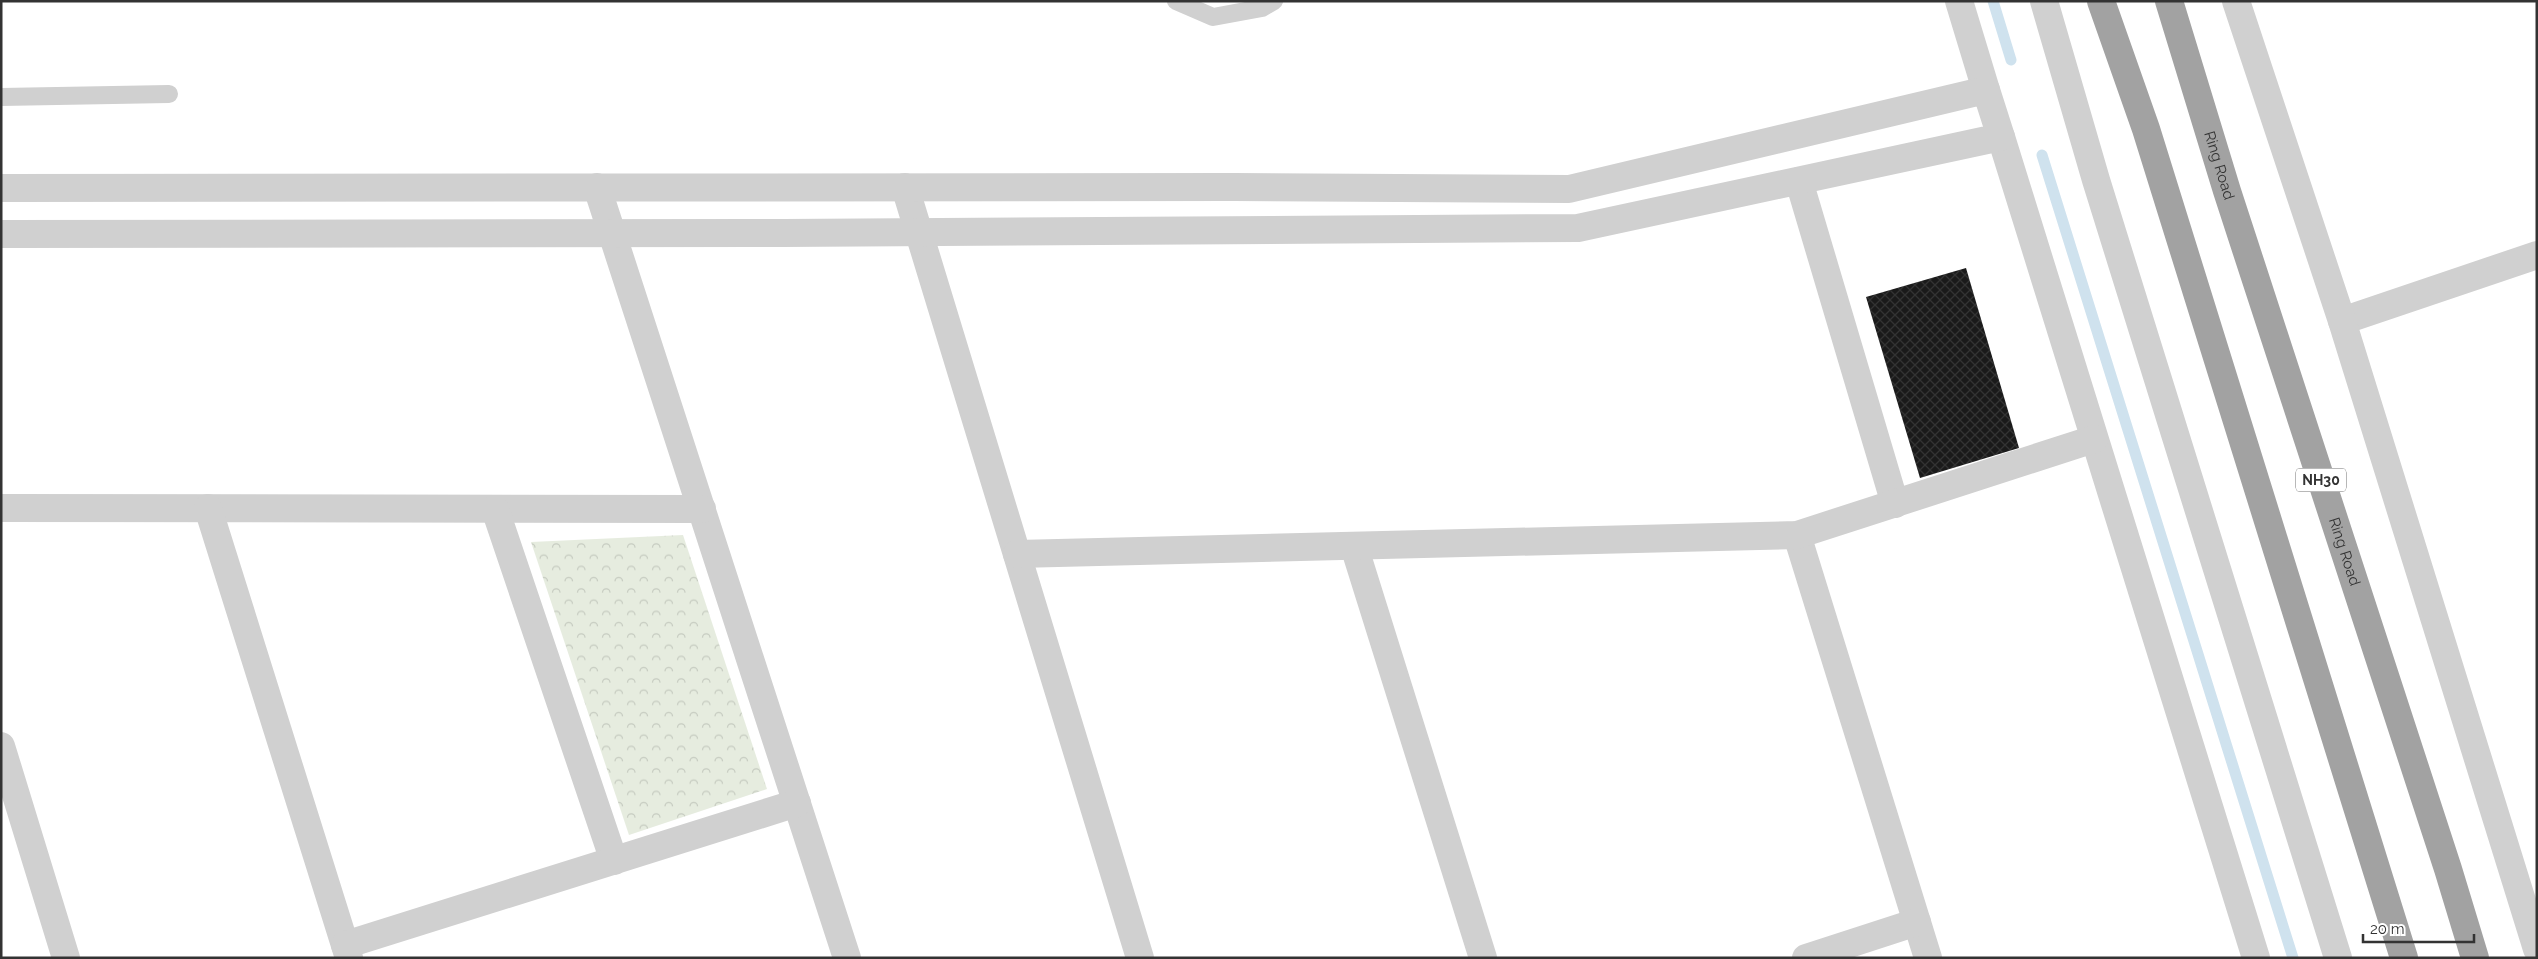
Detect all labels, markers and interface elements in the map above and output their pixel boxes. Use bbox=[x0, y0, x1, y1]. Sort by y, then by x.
street label: Ring Road bbox=[2200, 129, 2238, 202]
road number: NH30 bbox=[2296, 468, 2346, 492]
street label: Ring Road bbox=[2325, 515, 2364, 588]
scale bar bbox=[2363, 912, 2474, 944]
text: 20 m bbox=[2370, 920, 2405, 938]

